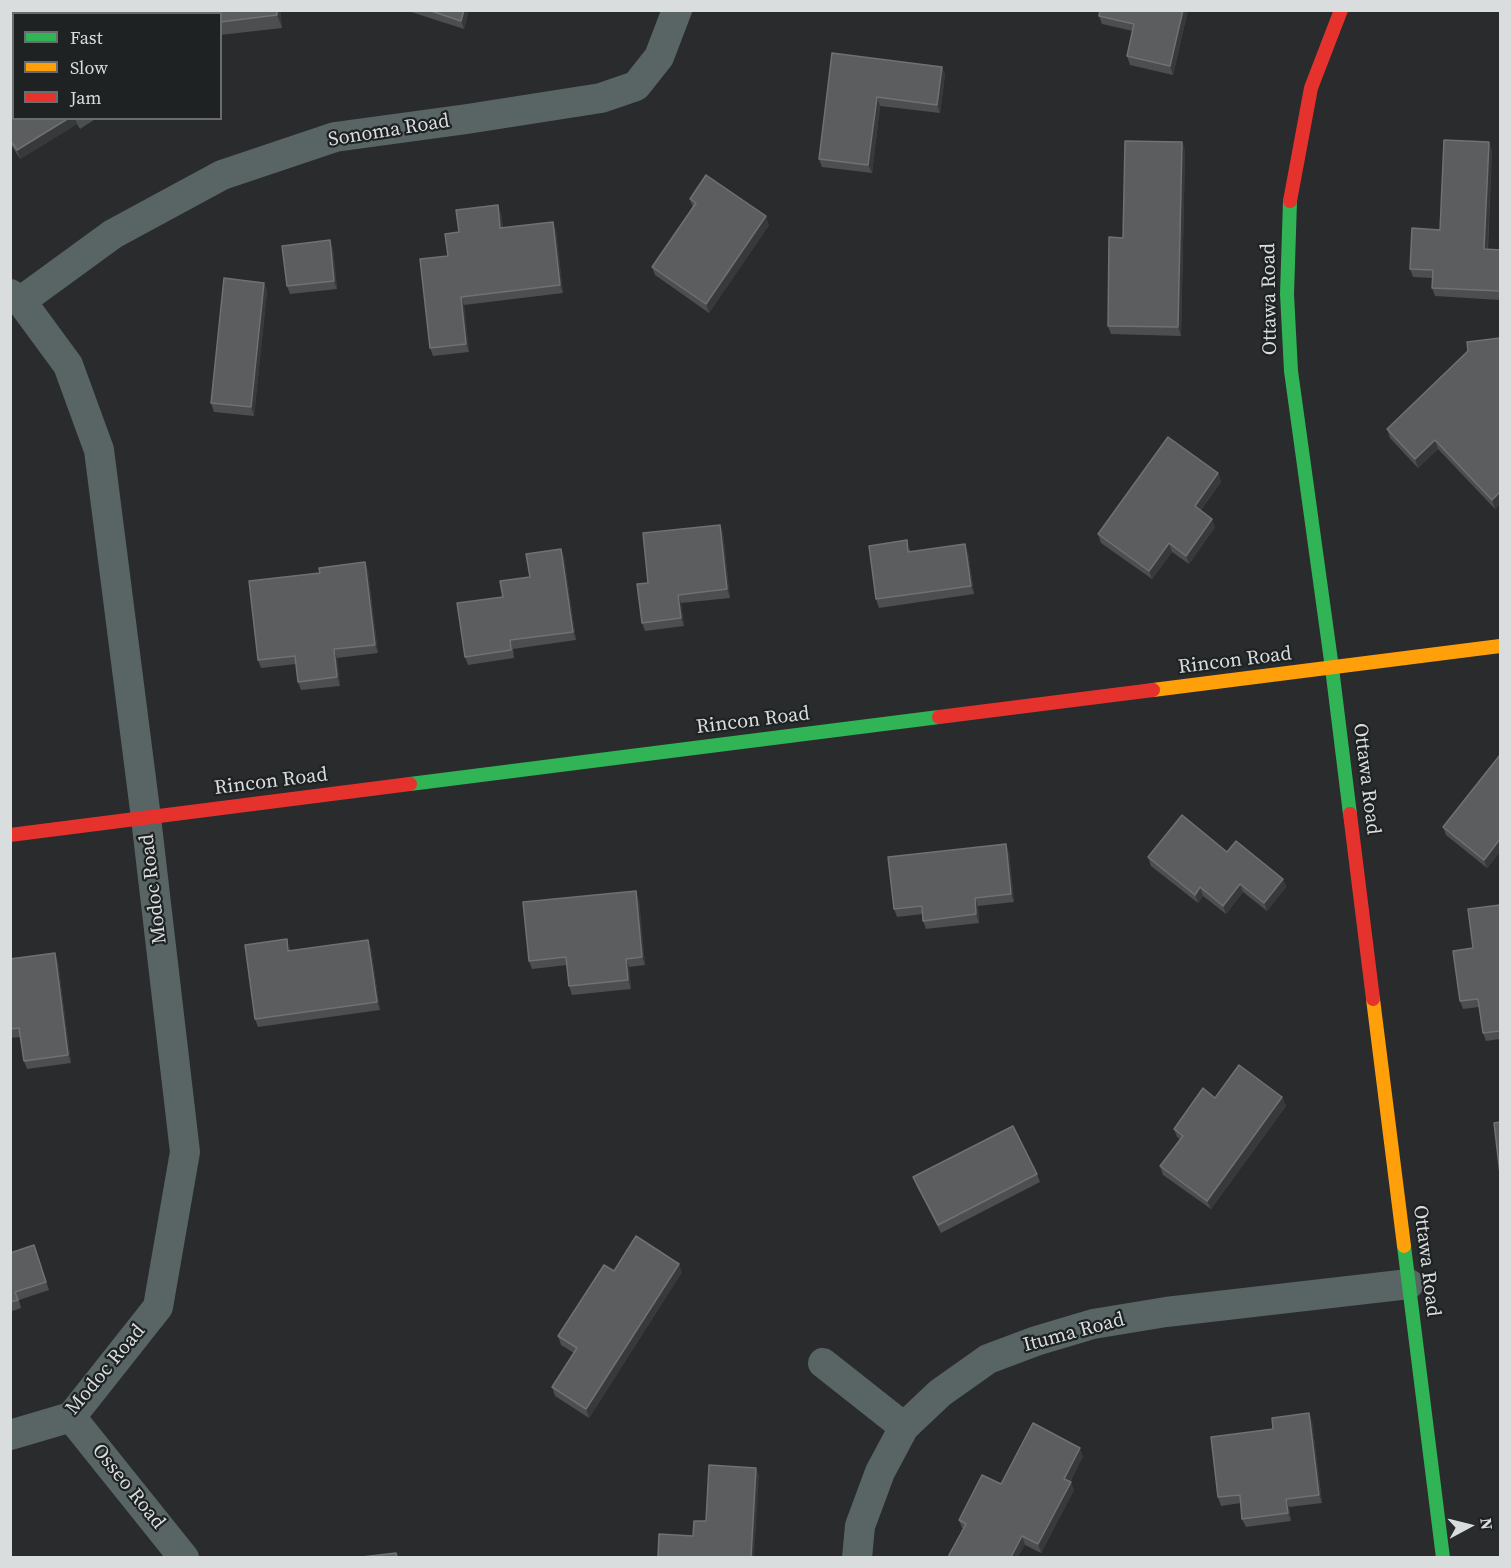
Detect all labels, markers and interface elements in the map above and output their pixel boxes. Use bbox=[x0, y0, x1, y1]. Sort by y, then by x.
legend bbox=[12, 12, 222, 120]
text: Fast bbox=[70, 25, 103, 50]
text: Slow bbox=[70, 55, 108, 80]
text: Jam bbox=[70, 85, 102, 110]
street label: Sonoma Road bbox=[327, 110, 451, 152]
street label: Ottawa Road bbox=[1257, 243, 1283, 355]
street label: Rincon Road bbox=[1177, 642, 1293, 680]
street label: Rincon Road bbox=[695, 702, 811, 740]
street label: Ottawa Road bbox=[1347, 722, 1385, 836]
street label: Rincon Road bbox=[213, 763, 329, 801]
street label: Modoc Road bbox=[135, 833, 173, 945]
street label: Ottawa Road bbox=[1407, 1204, 1445, 1318]
street label: Ituma Road bbox=[1021, 1308, 1127, 1358]
street label: Modoc Road bbox=[61, 1320, 151, 1420]
street label: Osseo Road bbox=[86, 1440, 170, 1534]
north arrow bbox=[1439, 1496, 1499, 1556]
text: N bbox=[1475, 1517, 1498, 1531]

